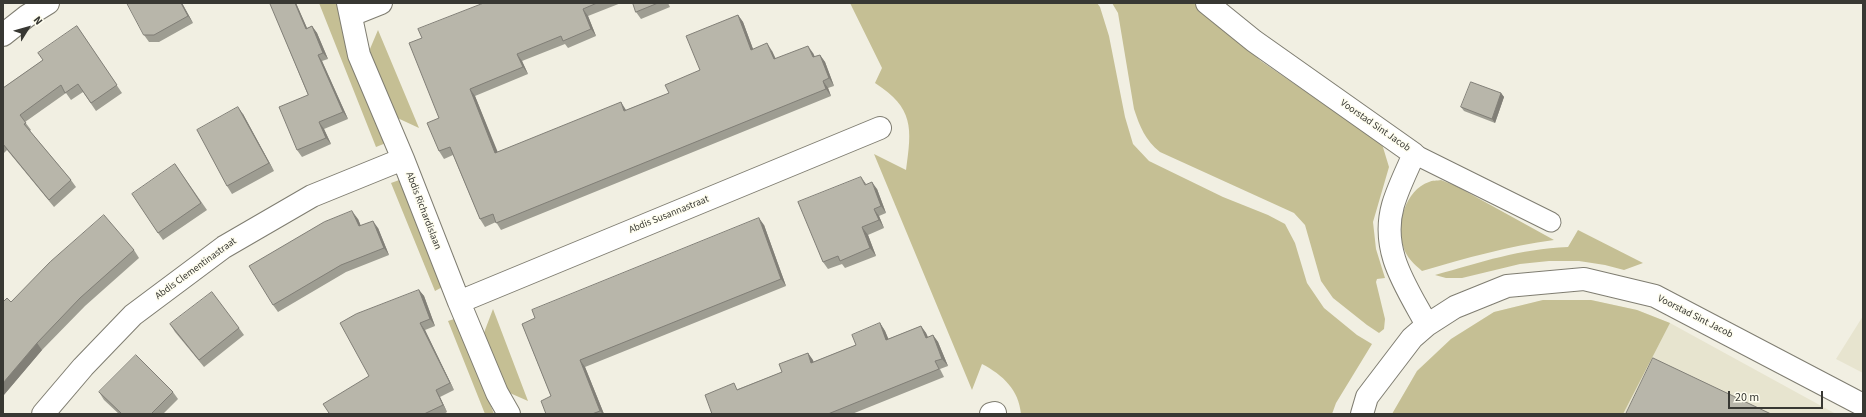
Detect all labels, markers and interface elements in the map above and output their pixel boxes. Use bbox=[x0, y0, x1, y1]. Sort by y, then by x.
north arrow bbox=[8, 8, 48, 48]
text: N bbox=[30, 13, 46, 28]
street label: Voorstad Sint Jacob bbox=[1338, 97, 1412, 155]
street label: Abdis Richardislaan bbox=[403, 171, 443, 251]
street label: Abdis Susannastraat bbox=[627, 194, 711, 236]
street label: Abdis Clementinastraat bbox=[153, 236, 239, 302]
street label: Voorstad Sint Jacob bbox=[1655, 293, 1735, 341]
scale bar bbox=[1730, 383, 1825, 409]
text: 20 m bbox=[1735, 389, 1759, 406]

